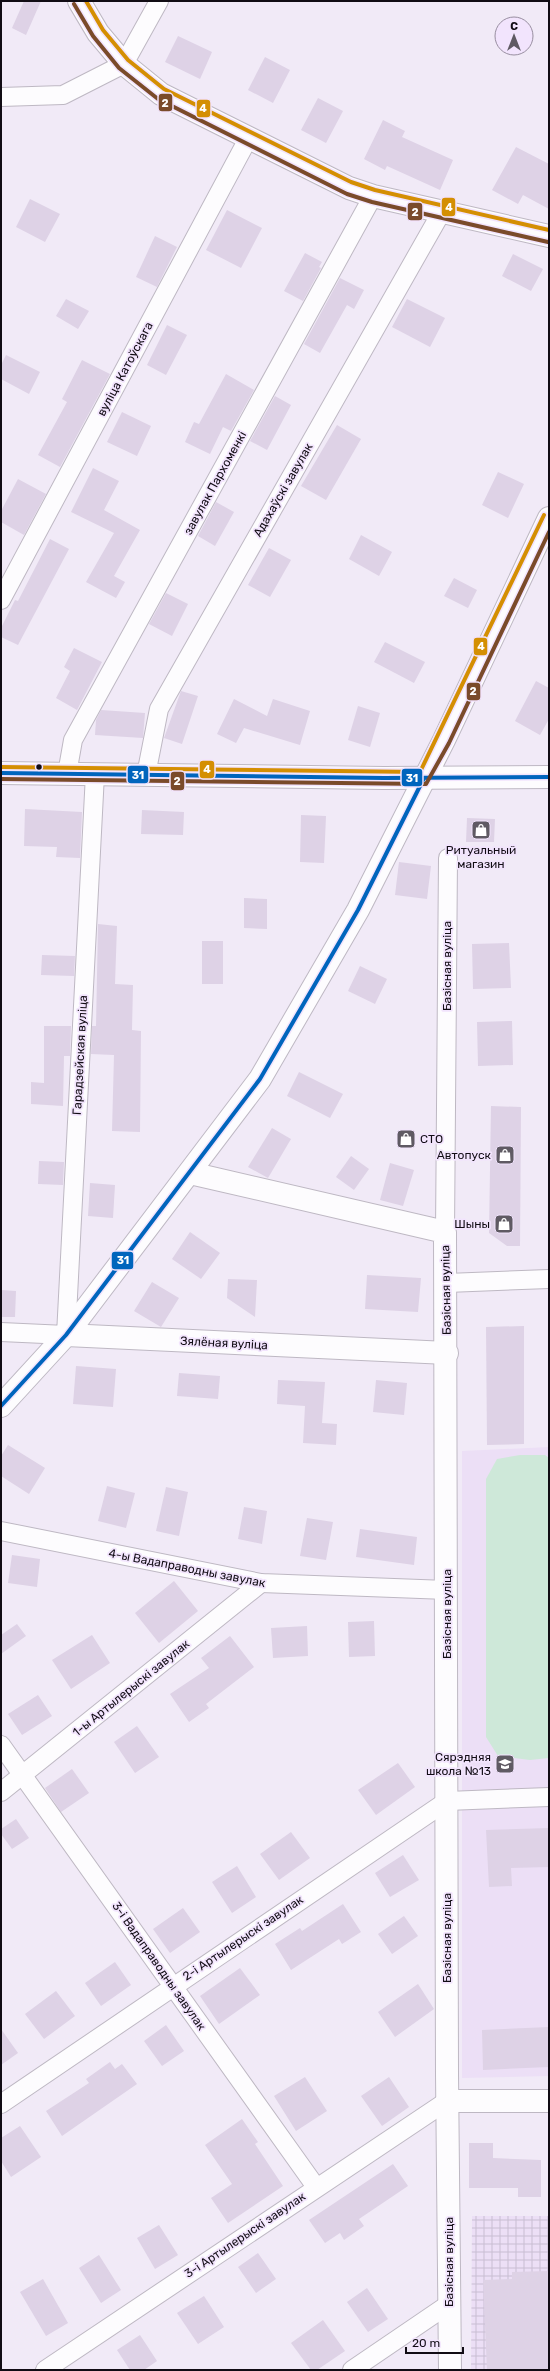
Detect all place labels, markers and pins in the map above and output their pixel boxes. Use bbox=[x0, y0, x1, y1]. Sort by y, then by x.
unlabelled marker bbox=[34, 762, 44, 772]
shop icon: Ритуальный магазин bbox=[470, 819, 492, 841]
place label: Ритуальный магазин bbox=[446, 843, 516, 871]
shop icon: СТО bbox=[395, 1128, 417, 1150]
place label: СТО bbox=[420, 1132, 443, 1146]
shop icon: Автопуск bbox=[494, 1144, 516, 1166]
place label: Автопуск bbox=[437, 1148, 492, 1162]
shop icon: Шыны bbox=[493, 1213, 515, 1235]
place label: Шыны bbox=[454, 1217, 490, 1231]
place label: Сярэдняя школа №13 bbox=[426, 1750, 491, 1778]
school or university icon: Сярэдняя школа №13 bbox=[494, 1753, 516, 1775]

